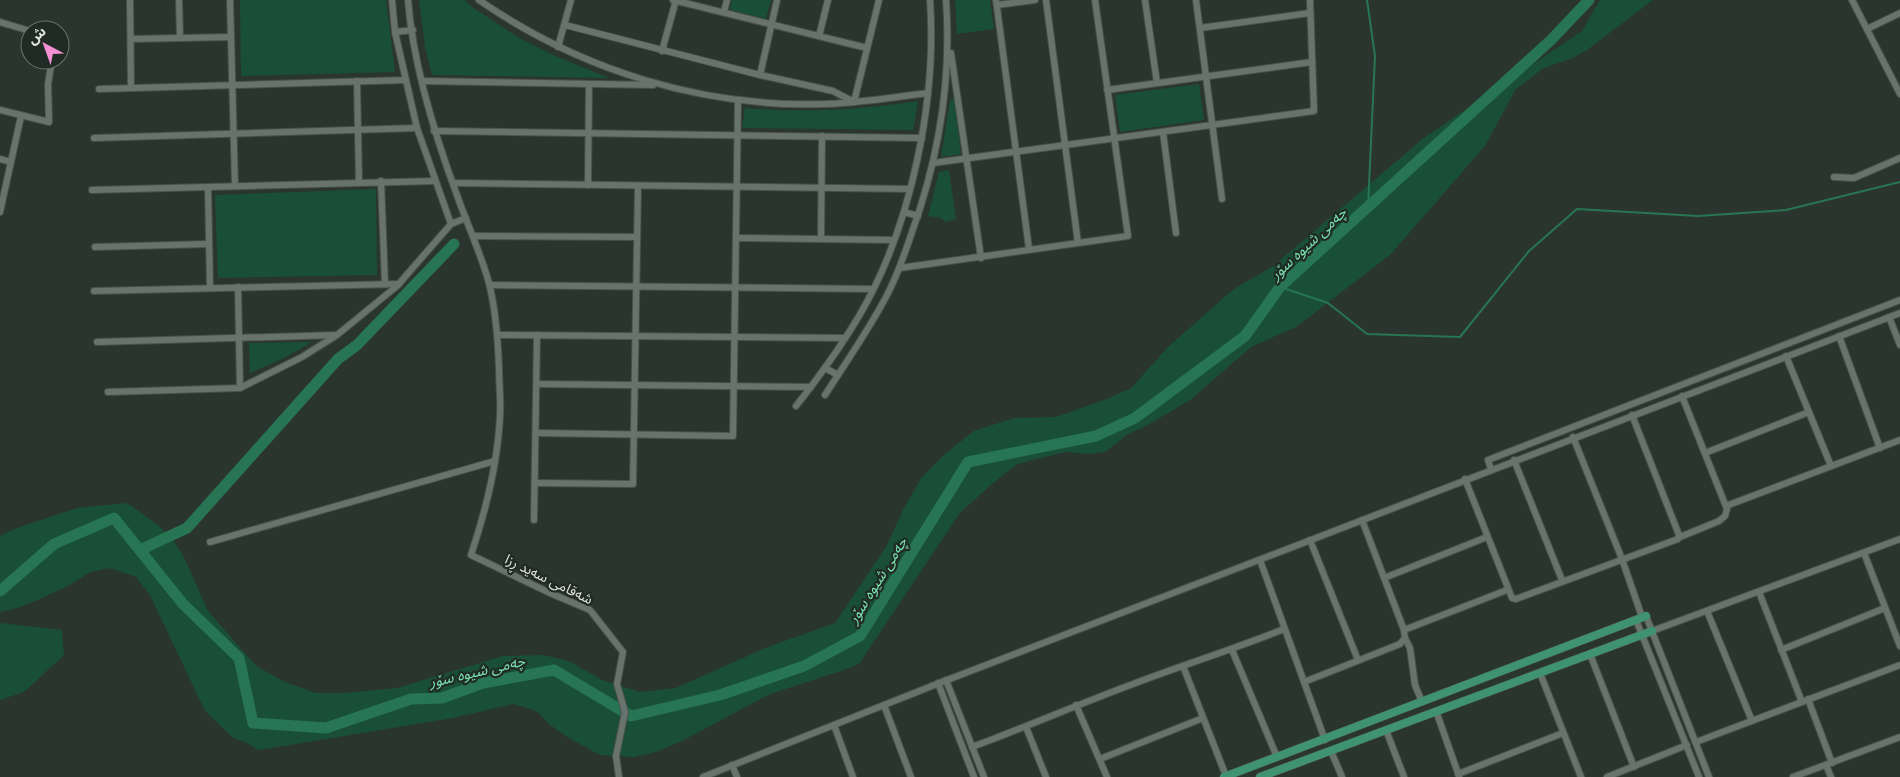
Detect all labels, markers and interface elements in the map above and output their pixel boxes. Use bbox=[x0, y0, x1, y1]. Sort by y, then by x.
north arrow bbox=[20, 20, 70, 70]
text: ش bbox=[23, 22, 50, 48]
water label: چەمی شیوە سۆر bbox=[1265, 203, 1351, 285]
water label: چەمی شیوە سۆر bbox=[842, 533, 912, 628]
street label: شەقامی سەید ڕزا bbox=[501, 550, 596, 611]
water label: چەمی شیوە سۆر bbox=[426, 651, 527, 693]

